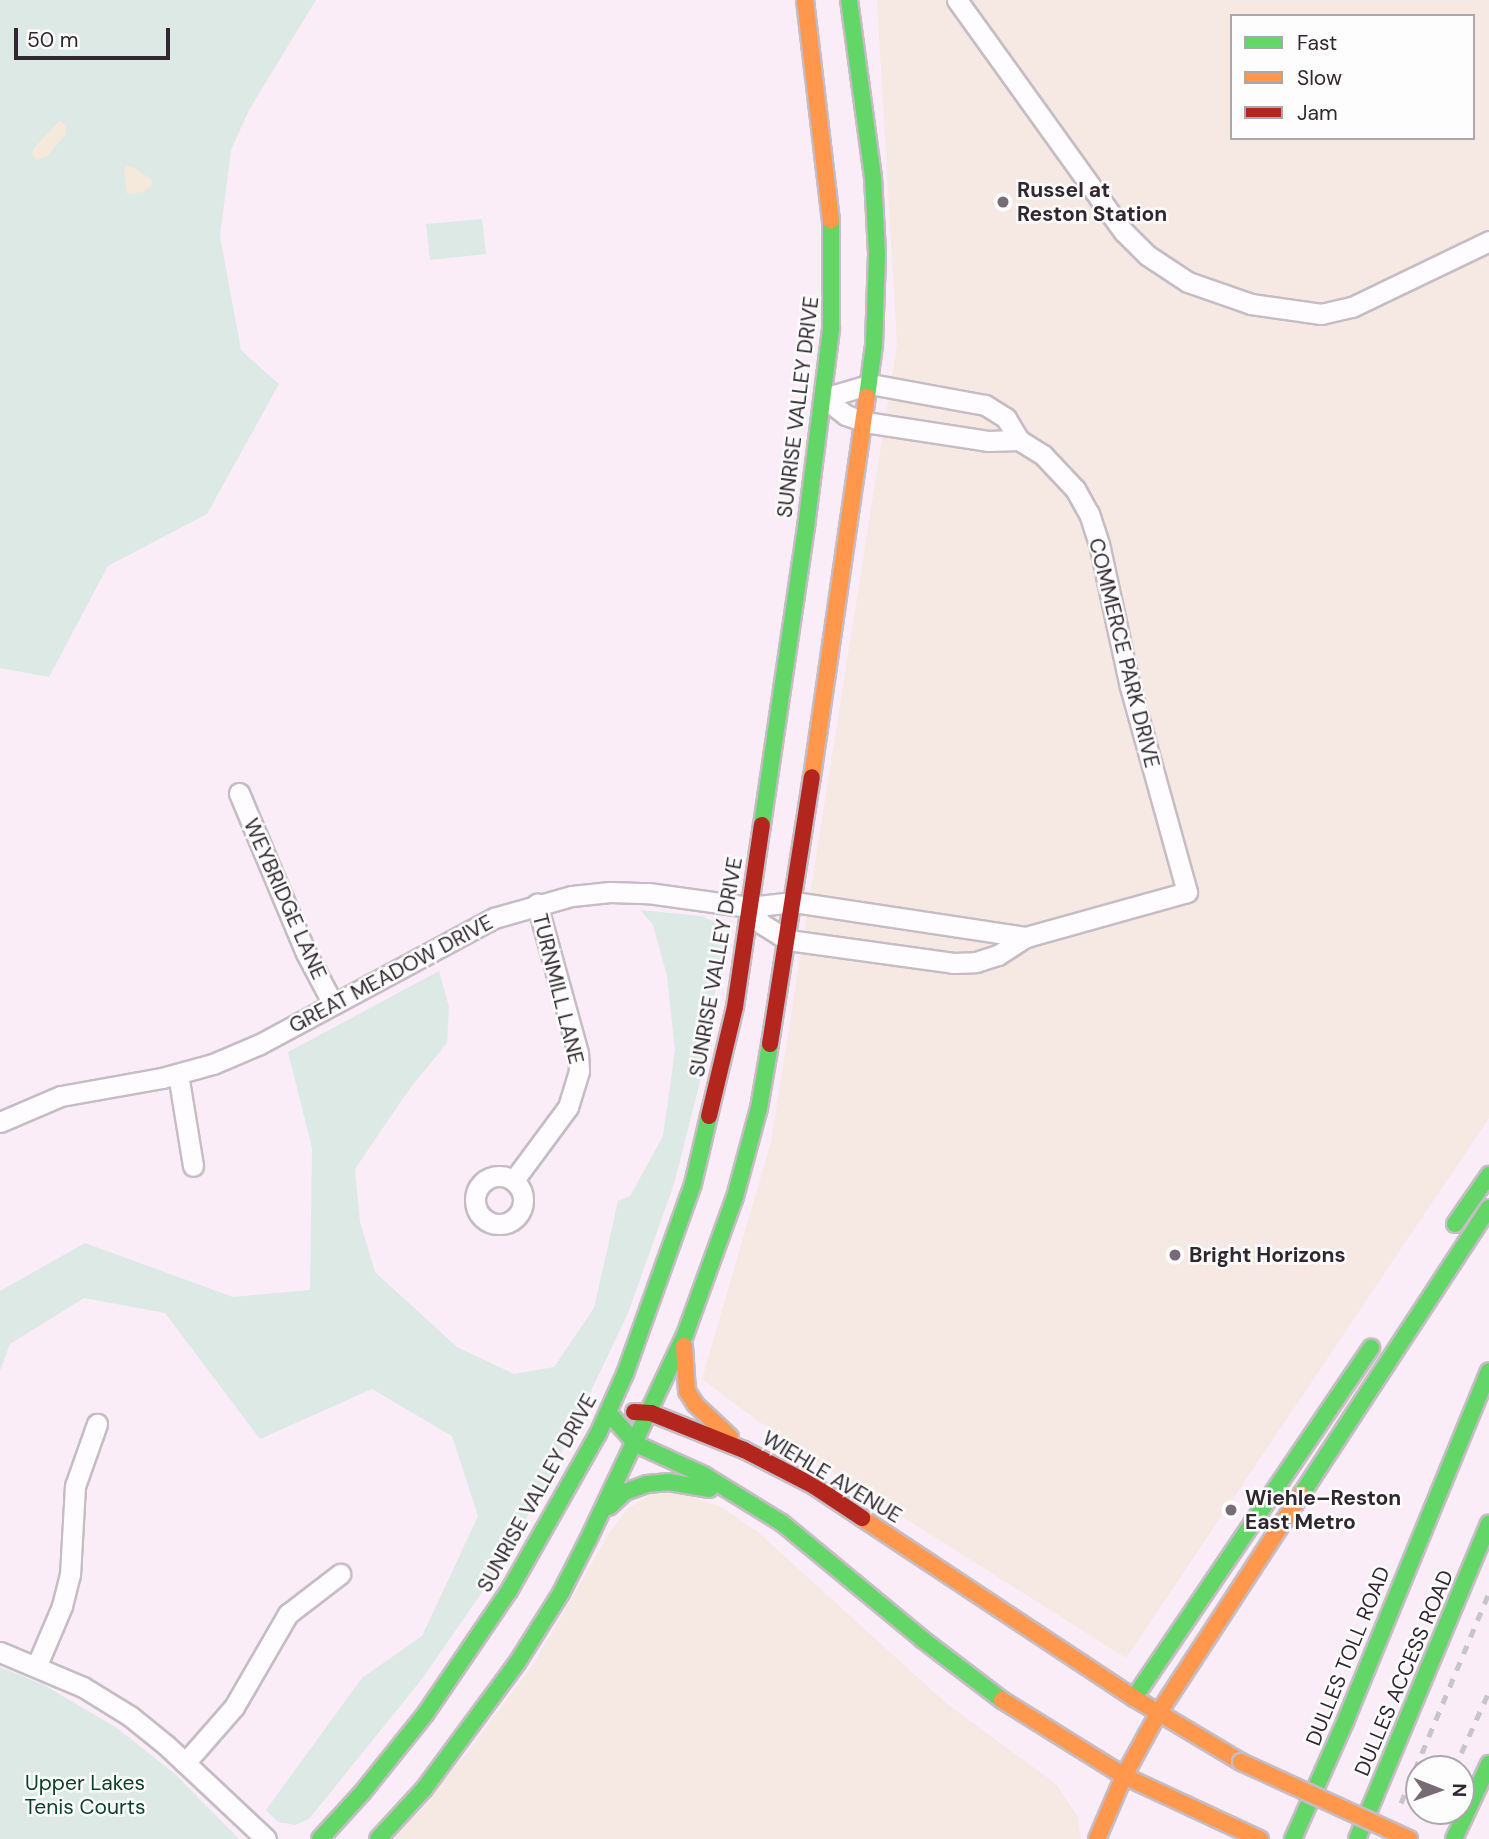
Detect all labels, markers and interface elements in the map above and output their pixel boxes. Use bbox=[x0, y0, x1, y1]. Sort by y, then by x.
scale bar bbox=[18, 14, 173, 58]
legend bbox=[1230, 14, 1475, 140]
text: 50 m bbox=[27, 26, 78, 54]
text: Fast bbox=[1297, 29, 1337, 57]
text: Slow bbox=[1297, 64, 1342, 92]
text: Jam bbox=[1297, 99, 1338, 127]
place label: Russel at Reston Station bbox=[1017, 177, 1167, 227]
marker: Russel at Reston Station bbox=[995, 194, 1011, 210]
street label: SUNRISE VALLEY DRIVE bbox=[772, 295, 824, 519]
street label: COMMERCE PARK DRIVE bbox=[1083, 536, 1165, 770]
street label: WEYBRIDGE LANE bbox=[238, 815, 332, 983]
street label: SUNRISE VALLEY DRIVE bbox=[684, 855, 748, 1079]
street label: GREAT MEADOW DRIVE bbox=[285, 910, 497, 1038]
street label: TURNMILL LANE bbox=[527, 911, 589, 1067]
place label: Bright Horizons bbox=[1189, 1242, 1346, 1268]
marker: Bright Horizons bbox=[1167, 1247, 1183, 1263]
street label: SUNRISE VALLEY DRIVE bbox=[472, 1389, 602, 1597]
street label: WIEHLE AVENUE bbox=[758, 1426, 906, 1528]
place label: Wiehle–Reston East Metro bbox=[1245, 1485, 1401, 1535]
marker: Wiehle–Reston East Metro bbox=[1223, 1502, 1239, 1518]
street label: DULLES TOLL ROAD bbox=[1301, 1563, 1395, 1749]
street label: DULLES ACCESS ROAD bbox=[1349, 1566, 1459, 1780]
north arrow bbox=[1405, 1755, 1475, 1825]
park label: Upper Lakes Tenis Courts bbox=[24, 1770, 146, 1820]
text: N bbox=[1447, 1783, 1472, 1797]

